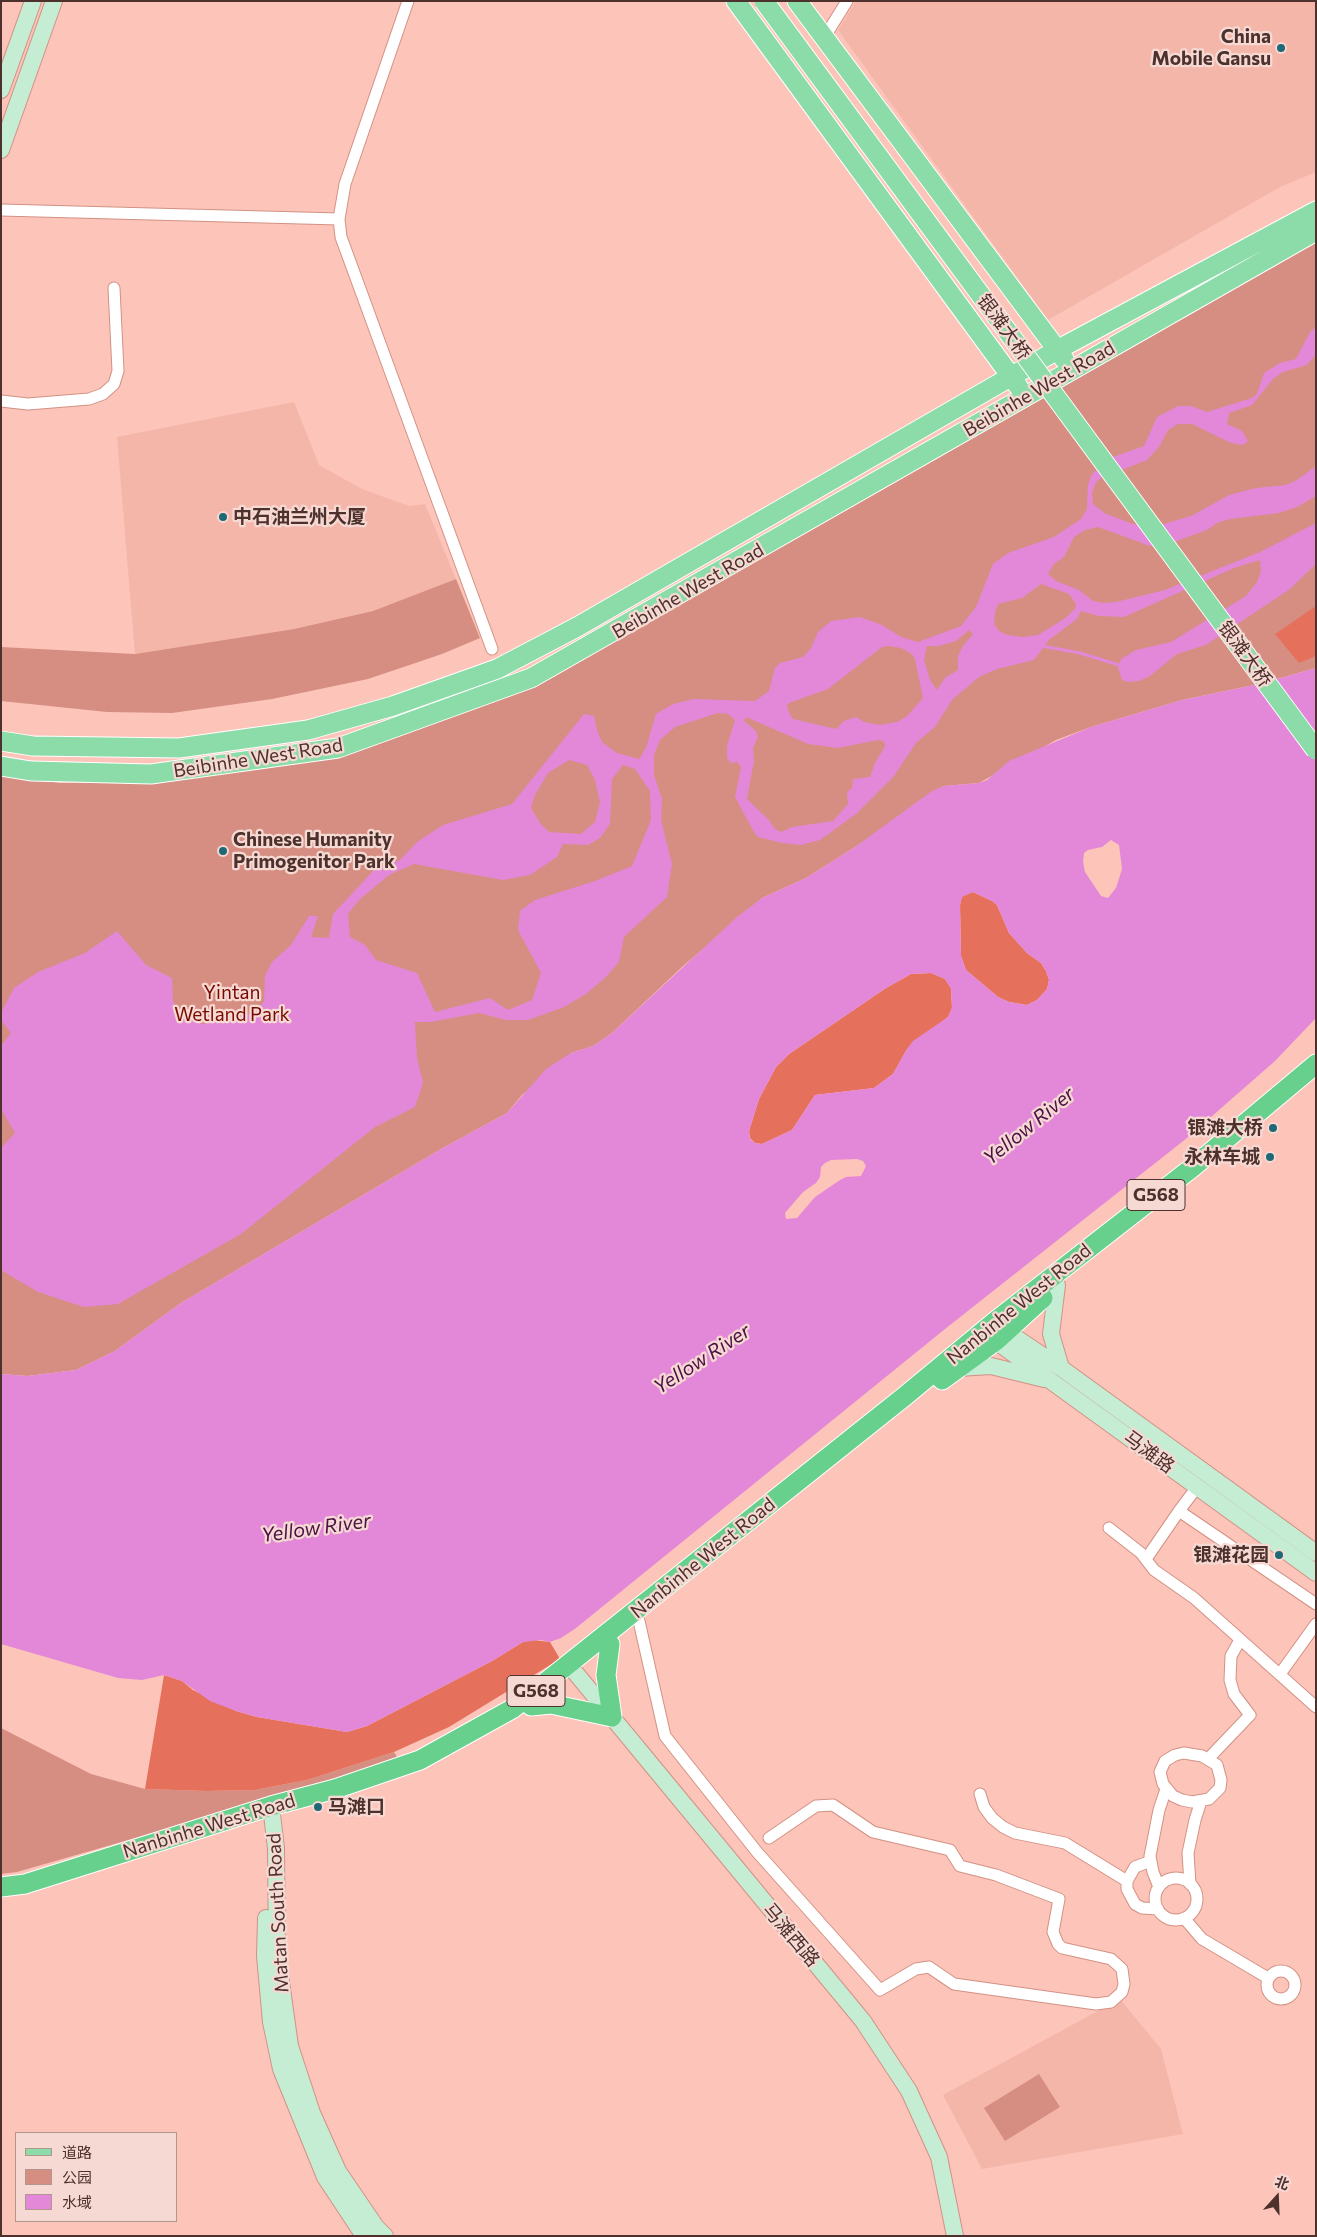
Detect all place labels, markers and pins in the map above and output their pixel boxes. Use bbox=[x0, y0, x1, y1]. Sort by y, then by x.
place label: China Mobile Gansu bbox=[1152, 26, 1271, 70]
marker: China Mobile Gansu bbox=[1275, 42, 1287, 54]
place label: 中石油兰州大厦 bbox=[233, 506, 366, 528]
marker: 中石油兰州大厦 bbox=[217, 511, 229, 523]
place label: Chinese Humanity Primogenitor Park bbox=[233, 829, 395, 873]
marker: Chinese Humanity Primogenitor Park bbox=[217, 845, 229, 857]
place label: 银滩大桥 bbox=[1187, 1117, 1263, 1139]
marker: 银滩大桥 bbox=[1267, 1122, 1279, 1134]
place label: 永林车城 bbox=[1184, 1146, 1260, 1168]
marker: 永林车城 bbox=[1264, 1151, 1276, 1163]
place label: 银滩花园 bbox=[1193, 1544, 1269, 1566]
marker: 银滩花园 bbox=[1273, 1549, 1285, 1561]
place label: 马滩口 bbox=[328, 1796, 385, 1818]
marker: 马滩口 bbox=[312, 1801, 324, 1813]

